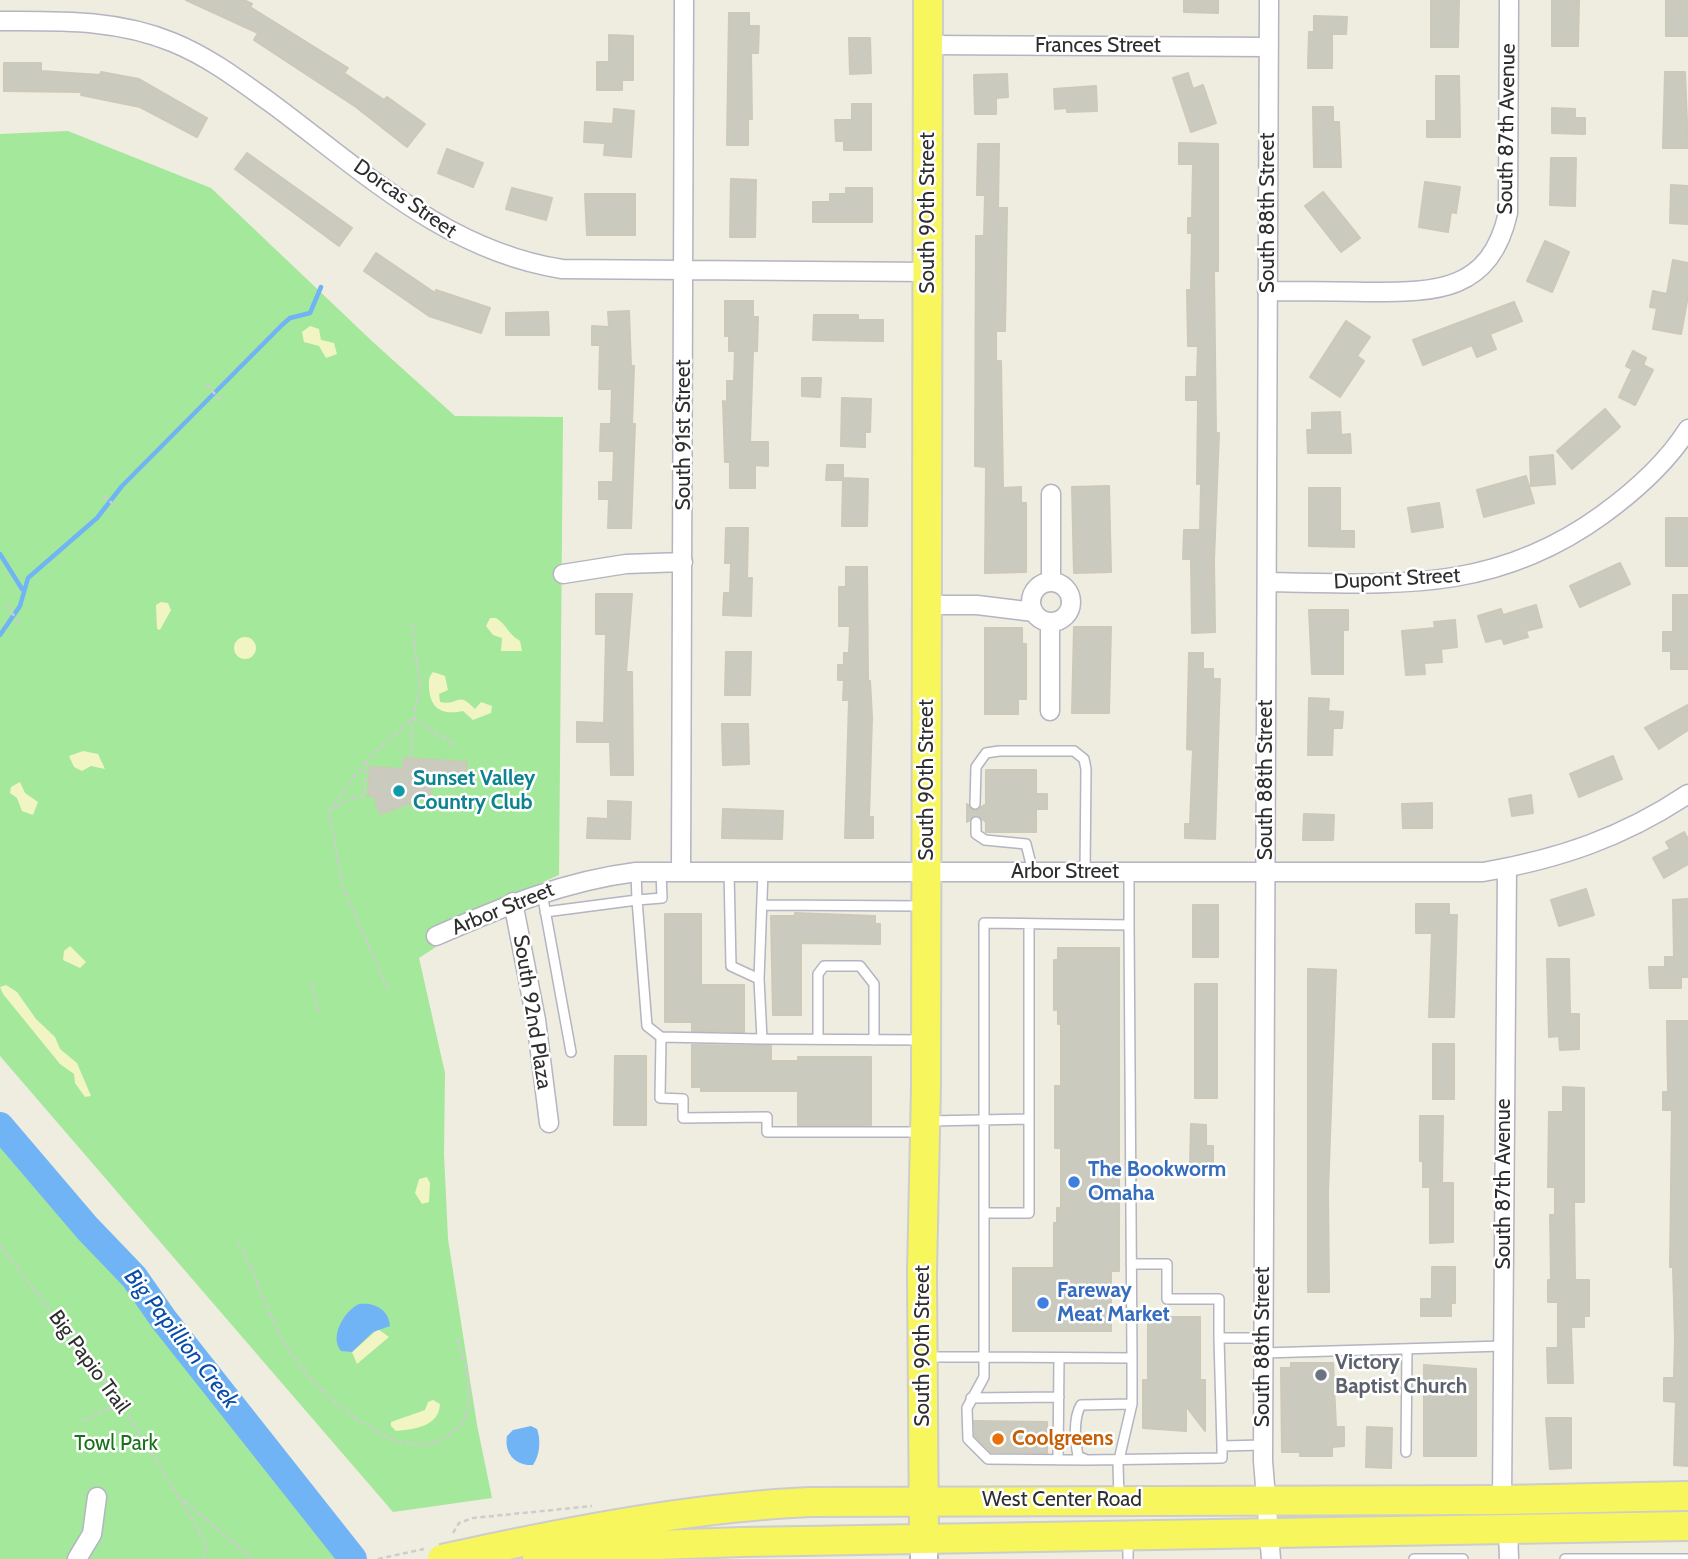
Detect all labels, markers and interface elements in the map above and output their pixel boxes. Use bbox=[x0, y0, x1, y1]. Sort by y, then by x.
street label: Frances Street bbox=[1035, 33, 1161, 59]
street label: South 87th Avenue bbox=[1493, 43, 1521, 215]
street label: South 90th Street bbox=[915, 132, 941, 294]
street label: South 88th Street bbox=[1255, 133, 1281, 293]
street label: Dorcas Street bbox=[349, 154, 461, 244]
street label: South 91st Street bbox=[671, 359, 697, 511]
street label: Dupont Street bbox=[1333, 563, 1461, 595]
street label: South 90th Street bbox=[914, 699, 940, 861]
street label: South 88th Street bbox=[1253, 700, 1279, 860]
place label: Sunset Valley Country Club bbox=[413, 766, 535, 816]
marker: Sunset Valley Country Club bbox=[391, 783, 407, 799]
street label: Arbor Street bbox=[1011, 859, 1119, 885]
street label: Arbor Street bbox=[448, 877, 558, 941]
street label: South 92nd Plaza bbox=[507, 933, 557, 1091]
street label: South 87th Avenue bbox=[1491, 1098, 1517, 1270]
place label: The Bookworm Omaha bbox=[1088, 1157, 1226, 1207]
marker: The Bookworm Omaha bbox=[1066, 1174, 1082, 1190]
water label: Big Papillion Creek bbox=[118, 1264, 244, 1414]
street label: South 90th Street bbox=[910, 1265, 936, 1427]
street label: South 88th Street bbox=[1250, 1267, 1276, 1427]
place label: Fareway Meat Market bbox=[1057, 1278, 1170, 1328]
marker: Fareway Meat Market bbox=[1035, 1295, 1051, 1311]
street label: Big Papio Trail bbox=[43, 1305, 135, 1419]
place label: Victory Baptist Church bbox=[1335, 1350, 1467, 1400]
marker: Victory Baptist Church bbox=[1313, 1367, 1329, 1383]
place label: Coolgreens bbox=[1012, 1426, 1113, 1452]
park label: Towl Park bbox=[74, 1431, 158, 1457]
marker: Coolgreens bbox=[990, 1431, 1006, 1447]
street label: West Center Road bbox=[982, 1487, 1142, 1513]

